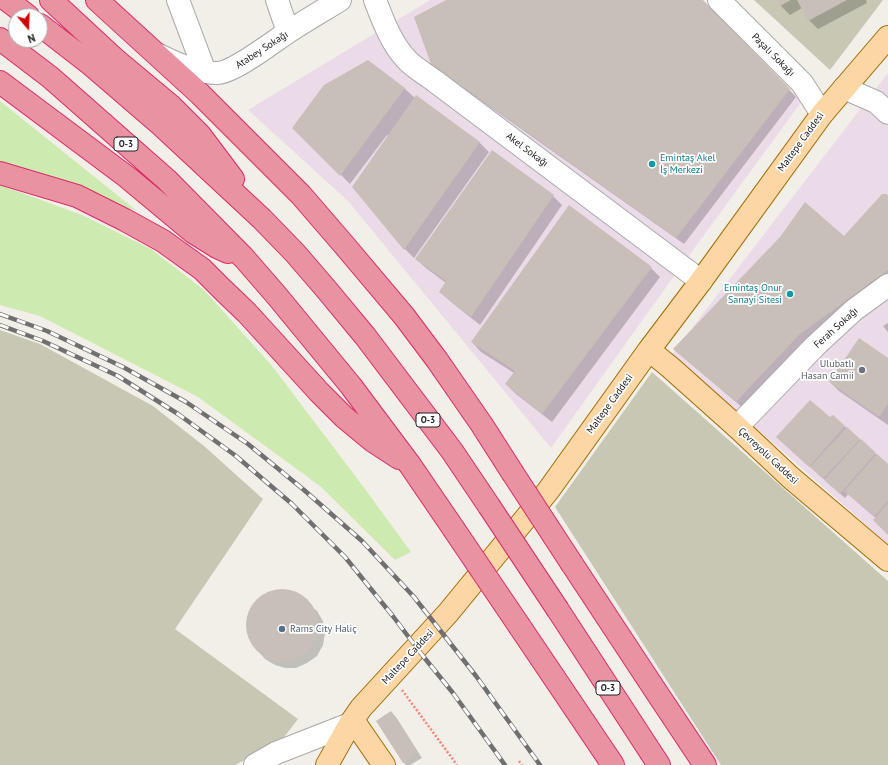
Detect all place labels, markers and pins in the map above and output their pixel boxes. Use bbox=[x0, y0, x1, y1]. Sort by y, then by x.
place label: Emintaş Akel İş Merkezi bbox=[660, 152, 715, 176]
marker: Emintaş Akel İş Merkezi bbox=[647, 159, 657, 169]
place label: Emintaş Onur Sanayi Sitesi bbox=[724, 282, 782, 306]
marker: Emintaş Onur Sanayi Sitesi bbox=[785, 289, 795, 299]
place label: Ulubatlı Hasan Camii bbox=[801, 358, 854, 382]
marker: Ulubatlı Hasan Camii bbox=[857, 365, 867, 375]
place label: Rams City Haliç bbox=[290, 623, 357, 635]
marker: Rams City Haliç bbox=[277, 624, 287, 634]

